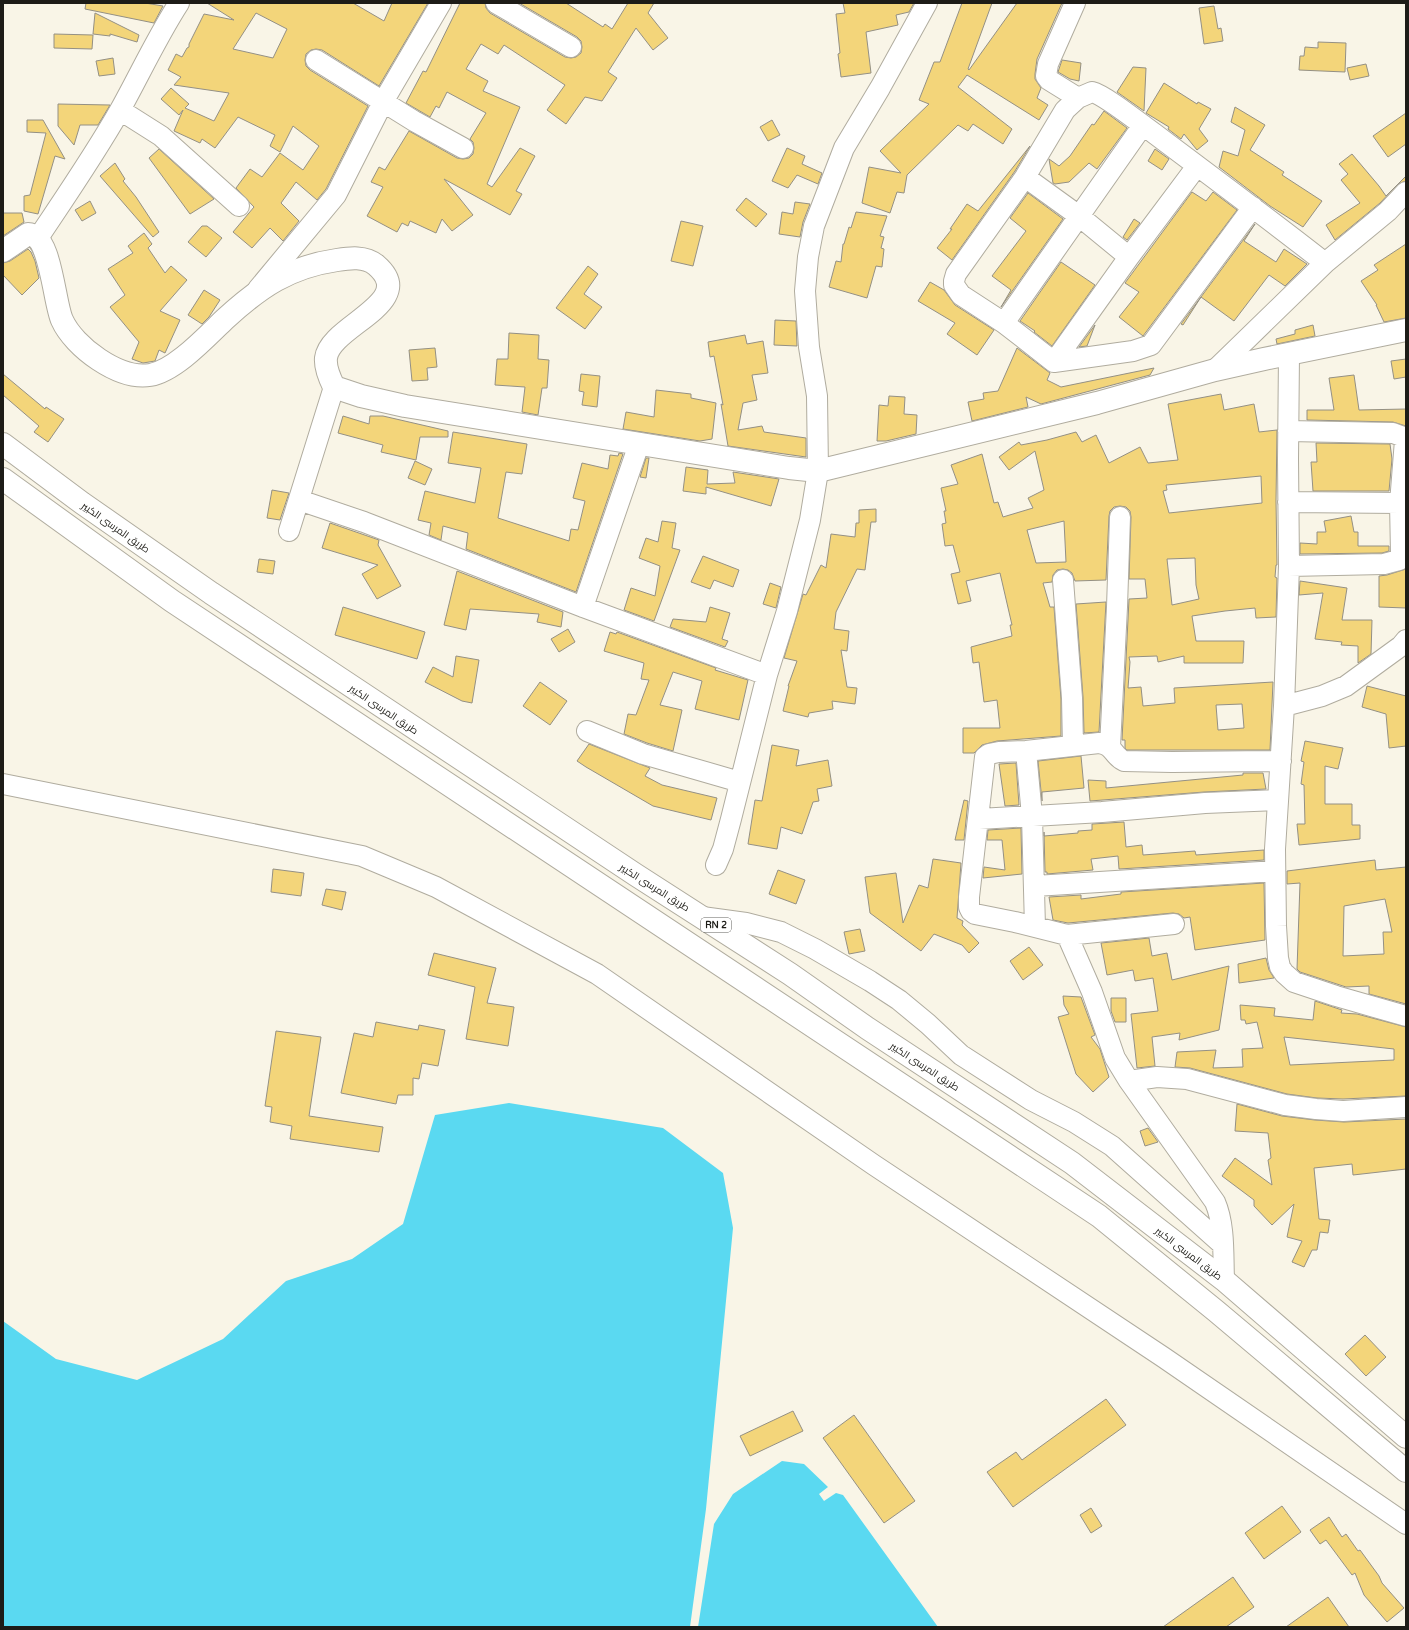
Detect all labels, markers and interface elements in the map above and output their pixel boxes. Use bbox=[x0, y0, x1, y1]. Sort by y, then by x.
street label: طريق المرسى الكبير bbox=[78, 499, 152, 556]
street label: طريق المرسى الكبير bbox=[346, 682, 420, 737]
street label: طريق المرسى الكبير bbox=[616, 861, 692, 914]
road number: RN 2 bbox=[701, 918, 731, 932]
street label: طريق المرسى الكبير bbox=[887, 1039, 961, 1094]
street label: طريق المرسى الكبير bbox=[1152, 1224, 1224, 1283]

